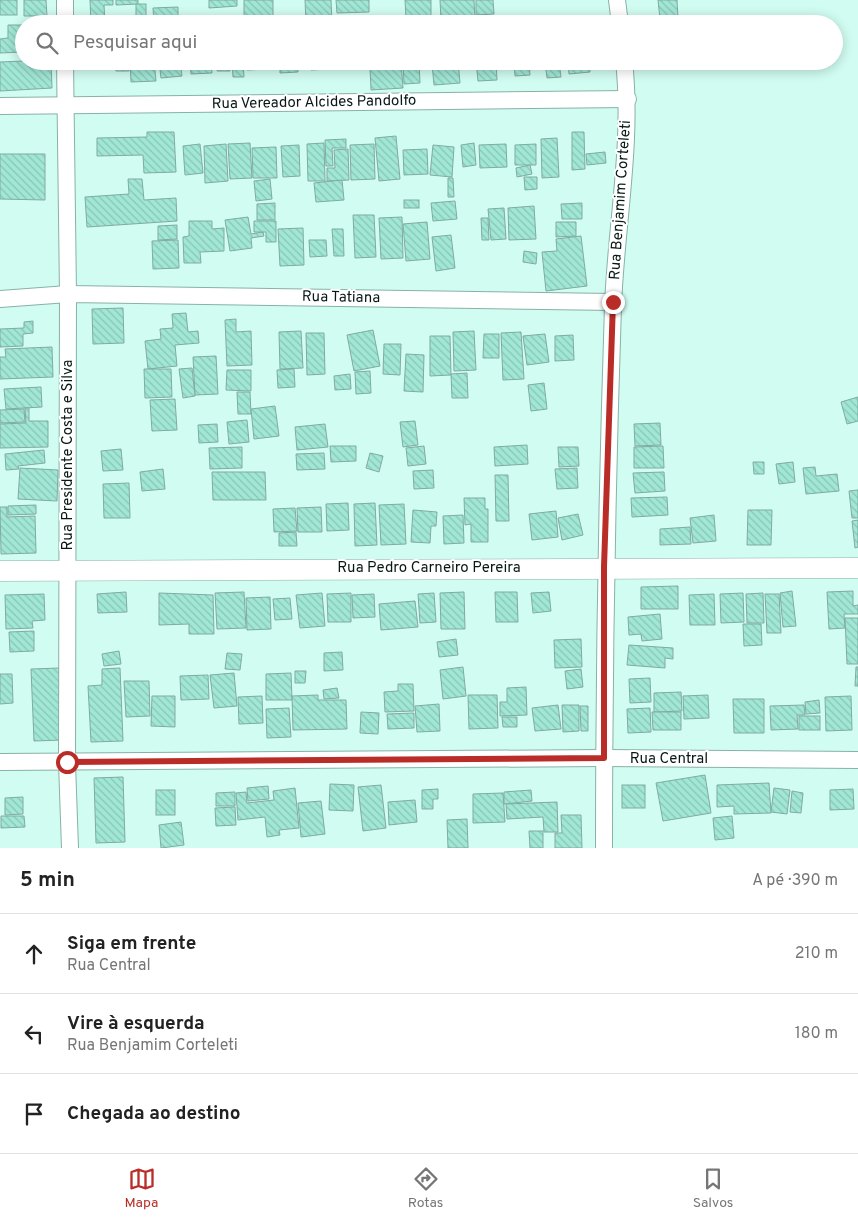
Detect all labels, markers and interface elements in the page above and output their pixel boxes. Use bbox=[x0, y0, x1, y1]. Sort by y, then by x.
search box bbox=[15, 15, 843, 70]
icon: search bbox=[33, 29, 61, 57]
text: Pesquisar aqui bbox=[73, 31, 197, 55]
street label: Rua Vereador Alcides Pandolfo bbox=[211, 92, 417, 114]
street label: Rua Benjamim Corteleti bbox=[606, 119, 636, 281]
street label: Rua Tatiana bbox=[302, 288, 380, 308]
route end bbox=[602, 291, 625, 314]
street label: Rua Presidente Costa e Silva bbox=[59, 360, 78, 550]
street label: Rua Pedro Carneiro Pereira bbox=[337, 559, 521, 578]
street label: Rua Central bbox=[630, 750, 708, 769]
route start bbox=[56, 751, 79, 774]
text: 5 min bbox=[20, 867, 75, 894]
text: A pé · 390 m bbox=[752, 871, 838, 891]
text: Siga em frente bbox=[67, 932, 196, 956]
icon: ahead bbox=[20, 940, 48, 968]
text: 210 m bbox=[795, 944, 838, 964]
text: Rua Central bbox=[67, 956, 151, 976]
text: Vire à esquerda bbox=[67, 1012, 205, 1036]
icon: left bbox=[20, 1020, 48, 1048]
text: 180 m bbox=[795, 1024, 838, 1044]
text: Rua Benjamim Corteleti bbox=[67, 1036, 238, 1056]
icon: arrive bbox=[20, 1100, 48, 1128]
text: Chegada ao destino bbox=[67, 1102, 241, 1126]
tab: Mapa bbox=[125, 1165, 158, 1212]
tab: Rotas bbox=[408, 1165, 443, 1212]
tab: Salvos bbox=[693, 1165, 733, 1212]

